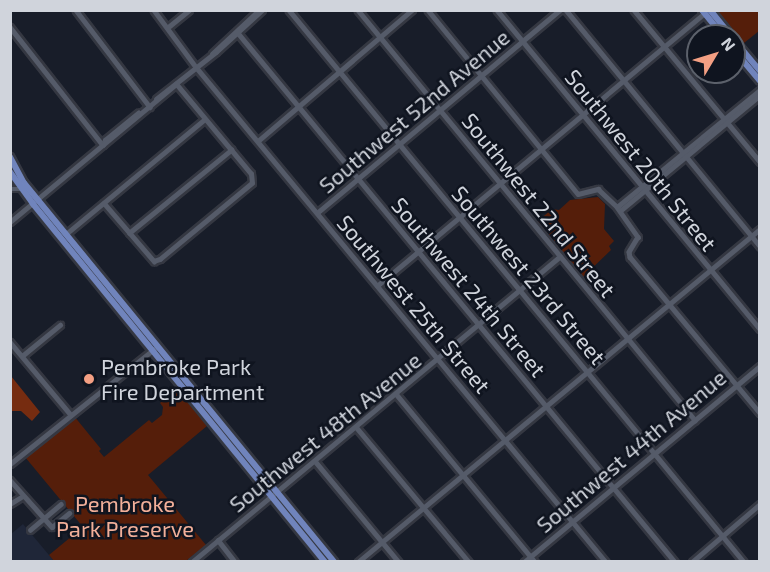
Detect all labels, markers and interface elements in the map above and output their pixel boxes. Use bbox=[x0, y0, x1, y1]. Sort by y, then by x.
street label: Southwest 52nd Avenue bbox=[313, 23, 515, 199]
north arrow bbox=[686, 24, 746, 84]
text: N bbox=[718, 33, 740, 54]
street label: Southwest 20th Street bbox=[560, 64, 722, 256]
street label: Southwest 22nd Street bbox=[457, 108, 621, 302]
street label: Southwest 23rd Street bbox=[447, 180, 611, 370]
street label: Southwest 24th Street bbox=[386, 192, 552, 382]
street label: Southwest 25th Street bbox=[332, 210, 496, 398]
street label: Southwest 48th Avenue bbox=[224, 346, 426, 518]
place label: Pembroke Park Fire Department bbox=[101, 353, 264, 404]
street label: Southwest 44th Avenue bbox=[531, 364, 731, 538]
marker: Pembroke Park Fire Department bbox=[82, 372, 96, 386]
park label: Pembroke Park Preserve bbox=[56, 490, 194, 542]

